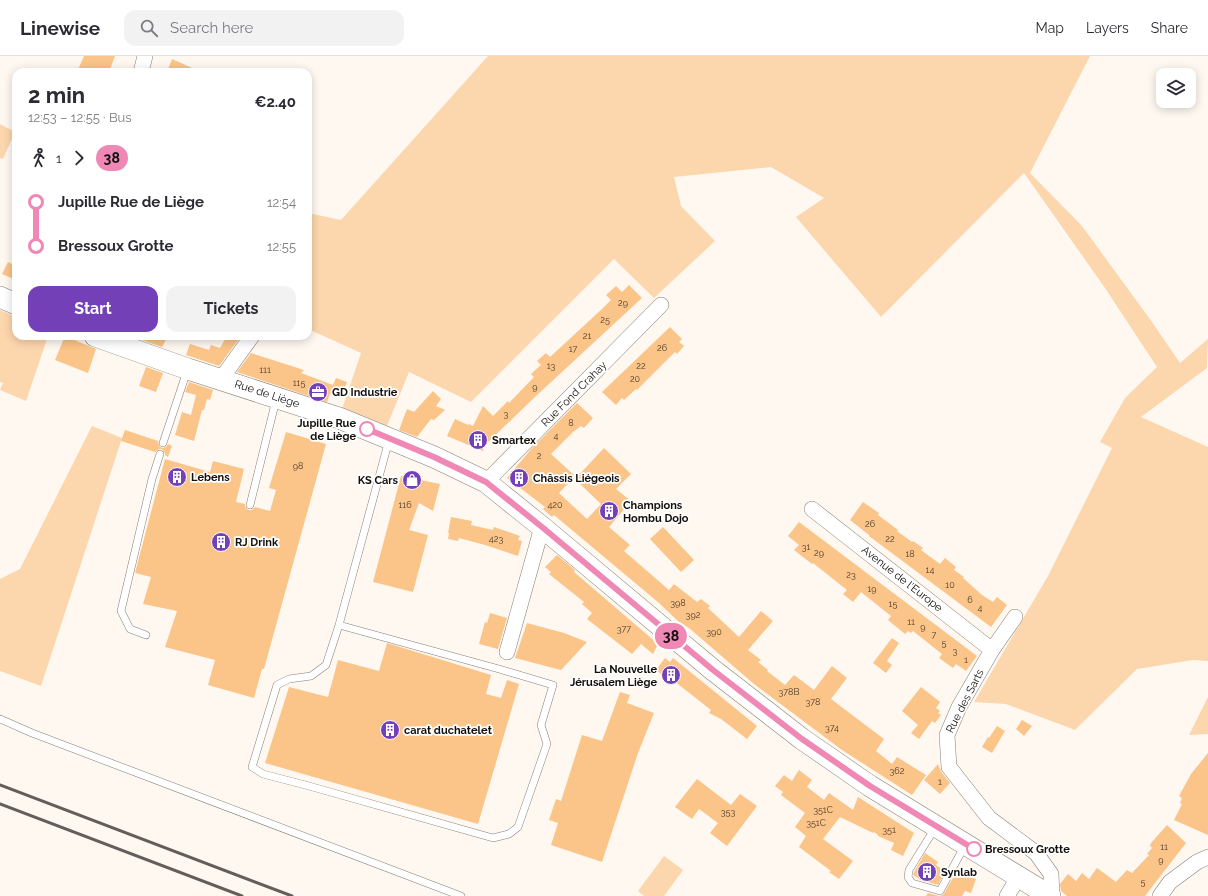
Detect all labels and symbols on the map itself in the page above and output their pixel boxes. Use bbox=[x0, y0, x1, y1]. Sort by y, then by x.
house number: 29 bbox=[618, 298, 628, 308]
house number: 25 bbox=[600, 315, 610, 325]
house number: 21 bbox=[583, 331, 591, 341]
house number: 26 bbox=[657, 343, 668, 353]
house number: 17 bbox=[569, 344, 577, 354]
street label: Rue Fond Crahay bbox=[539, 359, 609, 429]
house number: 13 bbox=[547, 361, 556, 371]
house number: 22 bbox=[636, 361, 646, 371]
house number: 111 bbox=[259, 365, 271, 375]
house number: 20 bbox=[630, 374, 641, 384]
street label: Rue de Liège bbox=[233, 377, 302, 411]
house number: 115 bbox=[293, 378, 305, 388]
office icon: GD Industrie bbox=[307, 381, 329, 403]
house number: 9 bbox=[532, 382, 538, 392]
place label: GD Industrie bbox=[332, 386, 398, 399]
house number: 3 bbox=[504, 409, 509, 419]
place label: Jupille Rue de Liège bbox=[297, 417, 356, 443]
house number: 8 bbox=[568, 418, 574, 428]
marker: Jupille Rue de Liège bbox=[359, 421, 375, 437]
building icon: Smartex bbox=[467, 429, 489, 451]
house number: 4 bbox=[554, 431, 559, 441]
place label: Smartex bbox=[492, 434, 536, 447]
house number: 2 bbox=[537, 451, 542, 461]
house number: 98 bbox=[293, 461, 303, 471]
building icon: Lebens bbox=[166, 466, 188, 488]
building icon: Châssis Liégeois bbox=[508, 467, 530, 489]
shop icon: KS Cars bbox=[401, 469, 423, 491]
place label: Lebens bbox=[191, 471, 230, 484]
place label: Châssis Liégeois bbox=[533, 472, 620, 485]
place label: KS Cars bbox=[358, 474, 399, 487]
place label: Champions Hombu Dojo bbox=[623, 499, 689, 525]
house number: 116 bbox=[398, 500, 412, 510]
house number: 420 bbox=[547, 500, 563, 510]
building icon: Champions Hombu Dojo bbox=[598, 500, 620, 522]
house number: 26 bbox=[865, 519, 876, 529]
building icon: RJ Drink bbox=[210, 531, 232, 553]
house number: 423 bbox=[489, 534, 503, 544]
house number: 22 bbox=[885, 534, 895, 544]
place label: RJ Drink bbox=[235, 536, 279, 549]
house number: 31 bbox=[802, 542, 810, 552]
street label: Avenue de l'Europe bbox=[859, 543, 945, 615]
house number: 29 bbox=[814, 548, 824, 558]
house number: 18 bbox=[905, 549, 915, 559]
house number: 14 bbox=[926, 565, 934, 575]
house number: 23 bbox=[846, 570, 856, 580]
house number: 10 bbox=[945, 580, 955, 590]
house number: 19 bbox=[867, 584, 877, 594]
house number: 6 bbox=[967, 595, 973, 605]
house number: 398 bbox=[670, 598, 686, 608]
house number: 15 bbox=[889, 599, 897, 609]
house number: 4 bbox=[978, 603, 983, 613]
house number: 392 bbox=[686, 610, 701, 620]
house number: 11 bbox=[907, 617, 915, 627]
house number: 9 bbox=[920, 622, 926, 632]
line badge: 38 bbox=[653, 623, 689, 649]
house number: 377 bbox=[617, 624, 631, 634]
house number: 390 bbox=[706, 627, 722, 637]
house number: 7 bbox=[932, 630, 937, 640]
house number: 5 bbox=[942, 638, 947, 648]
house number: 3 bbox=[953, 646, 958, 656]
house number: 1 bbox=[964, 655, 968, 665]
place label: La Nouvelle Jérusalem Liège bbox=[570, 663, 657, 689]
building icon: La Nouvelle Jérusalem Liège bbox=[660, 664, 682, 686]
street label: Rue des Sarts bbox=[943, 667, 987, 735]
house number: 378B bbox=[779, 687, 799, 697]
house number: 378 bbox=[806, 697, 820, 707]
building icon: carat duchatelet bbox=[379, 719, 401, 741]
house number: 374 bbox=[825, 723, 839, 733]
place label: carat duchatelet bbox=[404, 724, 493, 737]
house number: 362 bbox=[890, 766, 905, 776]
house number: 1 bbox=[938, 777, 942, 787]
house number: 351C bbox=[813, 805, 833, 815]
house number: 353 bbox=[721, 807, 735, 817]
house number: 351C bbox=[806, 818, 826, 828]
house number: 351 bbox=[882, 825, 896, 835]
marker: Bressoux Grotte bbox=[966, 841, 982, 857]
house number: 11 bbox=[1160, 842, 1168, 852]
place label: Bressoux Grotte bbox=[985, 843, 1070, 856]
house number: 9 bbox=[1158, 855, 1164, 865]
building icon: Synlab bbox=[916, 861, 938, 883]
place label: Synlab bbox=[941, 866, 977, 879]
house number: 5 bbox=[1141, 877, 1146, 887]

